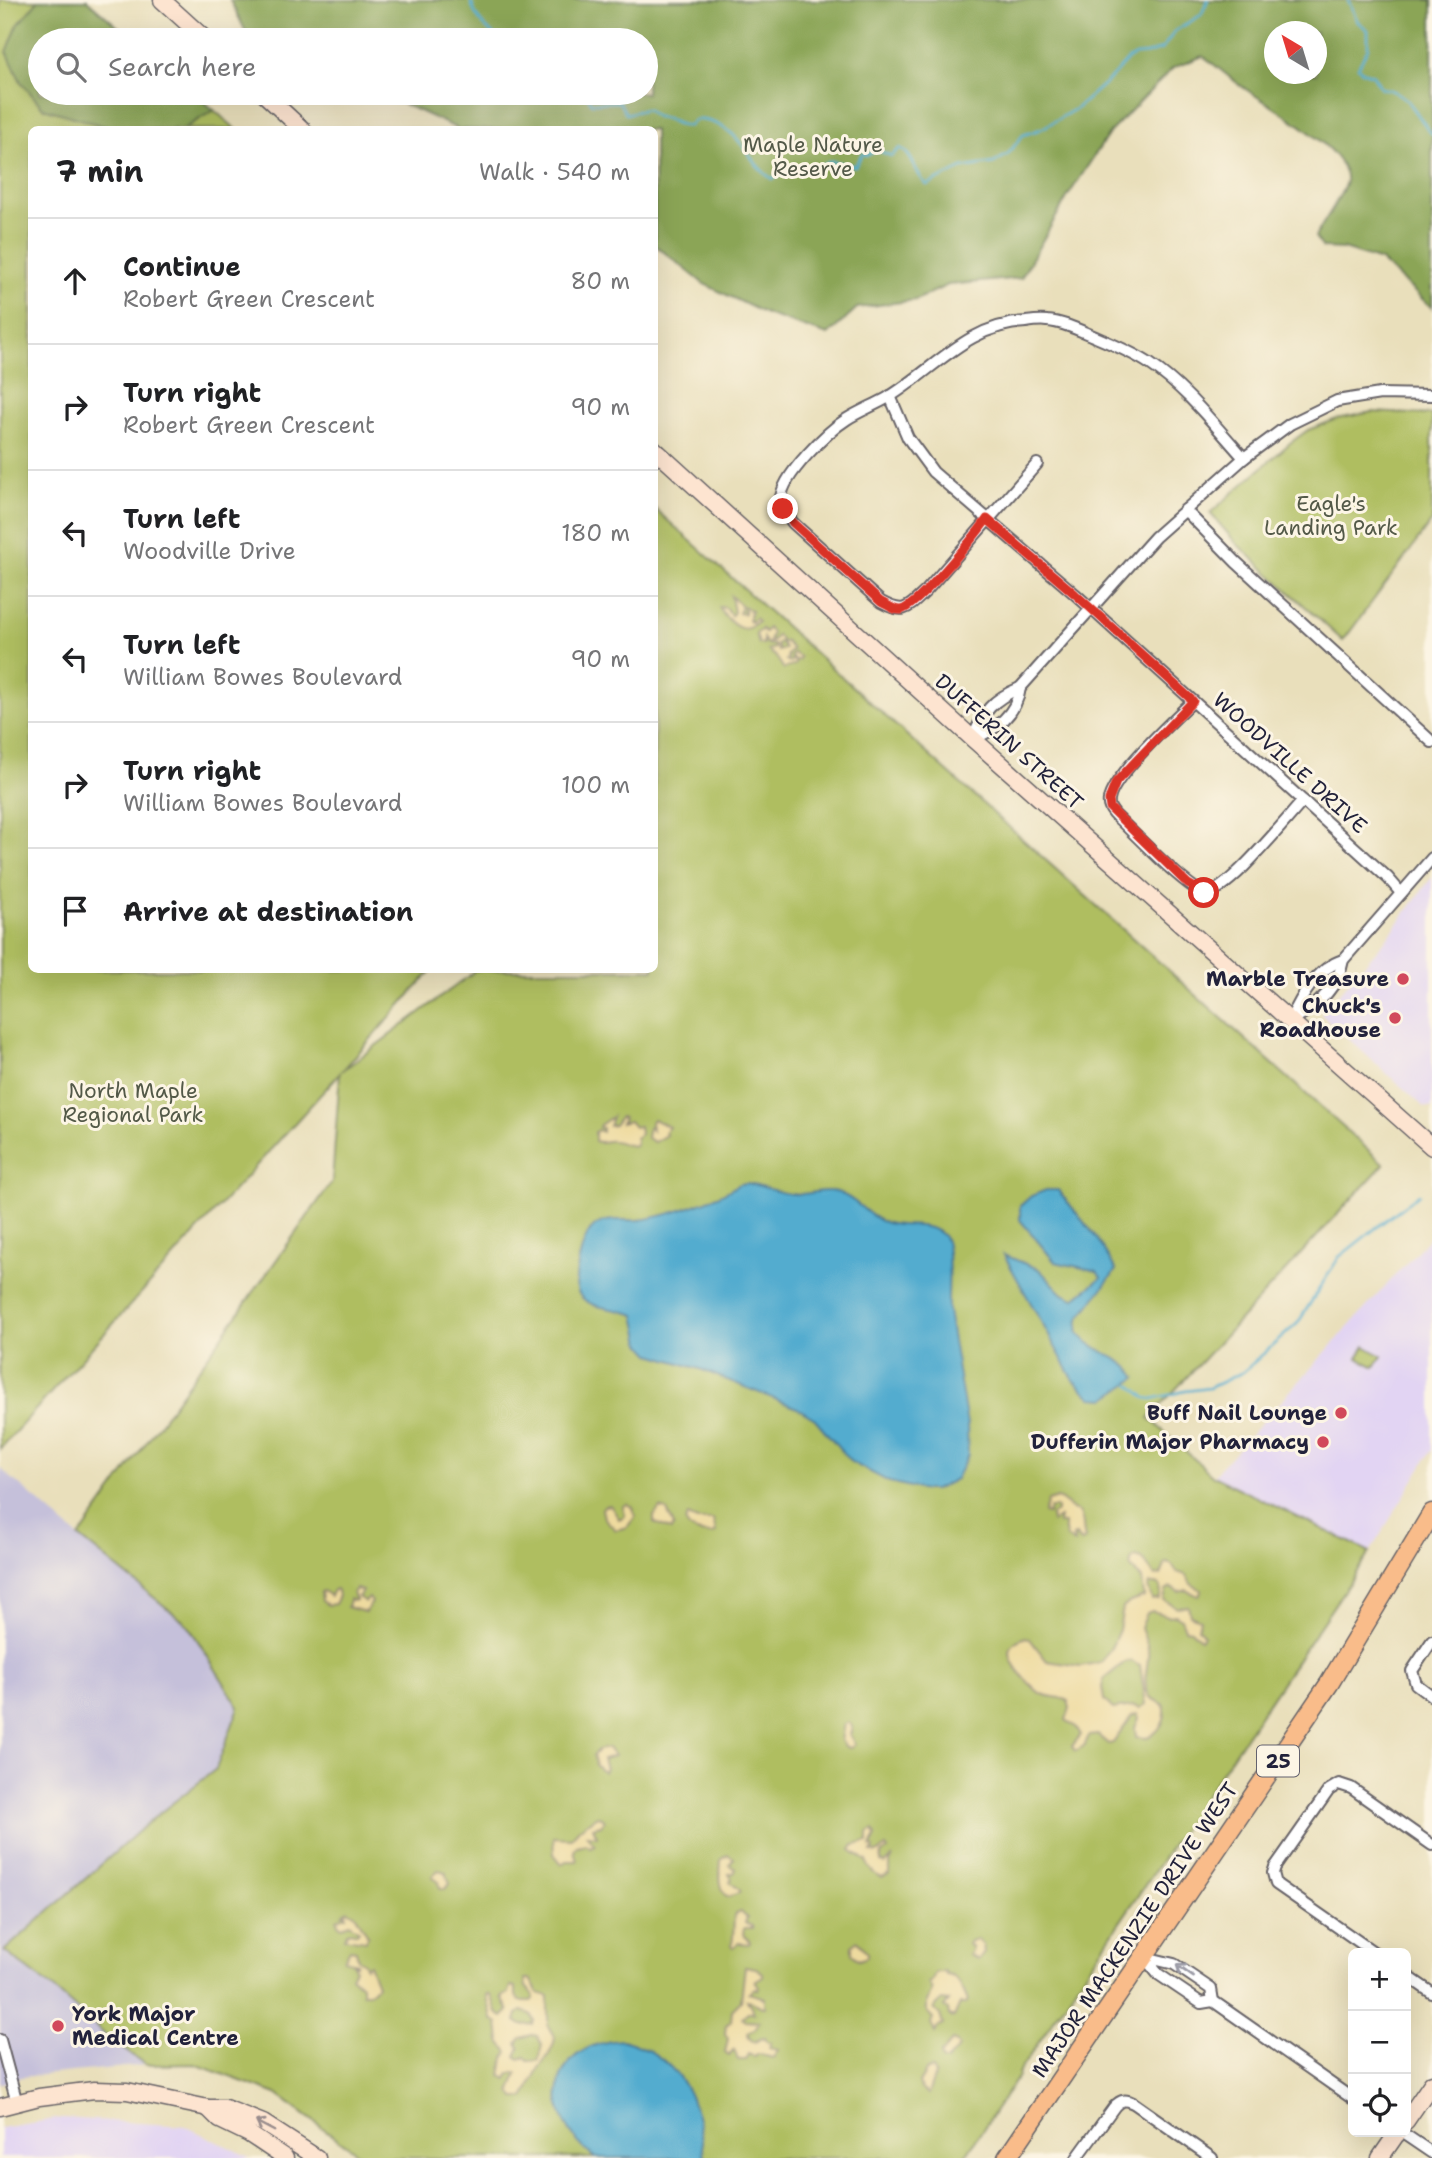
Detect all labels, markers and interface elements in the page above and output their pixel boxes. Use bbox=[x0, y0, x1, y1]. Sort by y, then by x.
north arrow bbox=[1264, 21, 1327, 84]
search box bbox=[28, 28, 658, 105]
icon: search bbox=[52, 48, 90, 86]
text: Search here bbox=[108, 49, 257, 84]
park label: Maple Nature Reserve bbox=[743, 131, 883, 183]
text: 7 min bbox=[56, 151, 143, 192]
text: Walk · 540 m bbox=[479, 157, 630, 187]
text: Continue bbox=[123, 249, 241, 284]
icon: ahead bbox=[56, 262, 94, 300]
text: 80 m bbox=[571, 266, 630, 296]
text: Robert Green Crescent bbox=[123, 284, 375, 314]
text: Turn right bbox=[123, 375, 261, 410]
icon: right bbox=[56, 388, 94, 426]
text: 90 m bbox=[570, 392, 630, 422]
text: Robert Green Crescent bbox=[123, 410, 375, 440]
park label: Eagle's Landing Park bbox=[1264, 490, 1398, 542]
route end bbox=[767, 493, 798, 524]
text: Turn left bbox=[123, 501, 240, 536]
icon: left bbox=[56, 514, 94, 552]
text: 180 m bbox=[561, 518, 630, 548]
text: Woodville Drive bbox=[123, 536, 296, 566]
text: Turn left bbox=[123, 627, 240, 662]
icon: left bbox=[56, 640, 94, 678]
text: 90 m bbox=[570, 644, 630, 674]
text: William Bowes Boulevard bbox=[123, 662, 402, 692]
street label: DUFFERIN STREET bbox=[929, 668, 1089, 816]
street label: WOODVILLE DRIVE bbox=[1207, 686, 1373, 840]
text: Turn right bbox=[123, 753, 261, 788]
icon: right bbox=[56, 766, 94, 804]
text: 100 m bbox=[561, 770, 630, 800]
text: William Bowes Boulevard bbox=[123, 788, 402, 818]
route start bbox=[1188, 877, 1219, 908]
icon: arrive bbox=[56, 892, 94, 930]
text: Arrive at destination bbox=[123, 894, 413, 929]
place label: Marble Treasure bbox=[1206, 965, 1389, 993]
marker: Marble Treasure bbox=[1395, 971, 1411, 987]
place label: Chuck's Roadhouse bbox=[1260, 992, 1381, 1044]
marker: Chuck's Roadhouse bbox=[1387, 1010, 1403, 1026]
park label: North Maple Regional Park bbox=[63, 1077, 203, 1129]
place label: Buff Nail Lounge bbox=[1147, 1399, 1327, 1427]
marker: Buff Nail Lounge bbox=[1333, 1405, 1349, 1421]
place label: Dufferin Major Pharmacy bbox=[1031, 1428, 1309, 1456]
marker: Dufferin Major Pharmacy bbox=[1315, 1434, 1331, 1450]
road number: 25 bbox=[1257, 1746, 1299, 1777]
street label: MAJOR MACKENZIE DRIVE WEST bbox=[1025, 1777, 1245, 2083]
map controls bbox=[1348, 1948, 1411, 2137]
button: + bbox=[1348, 1948, 1411, 2011]
one-way arrow bbox=[1176, 1964, 1195, 1978]
place label: York Major Medical Centre bbox=[72, 2000, 239, 2052]
button: − bbox=[1348, 2011, 1411, 2074]
marker: York Major Medical Centre bbox=[50, 2018, 66, 2034]
button: locate bbox=[1348, 2074, 1411, 2137]
one-way arrow bbox=[255, 2118, 276, 2132]

